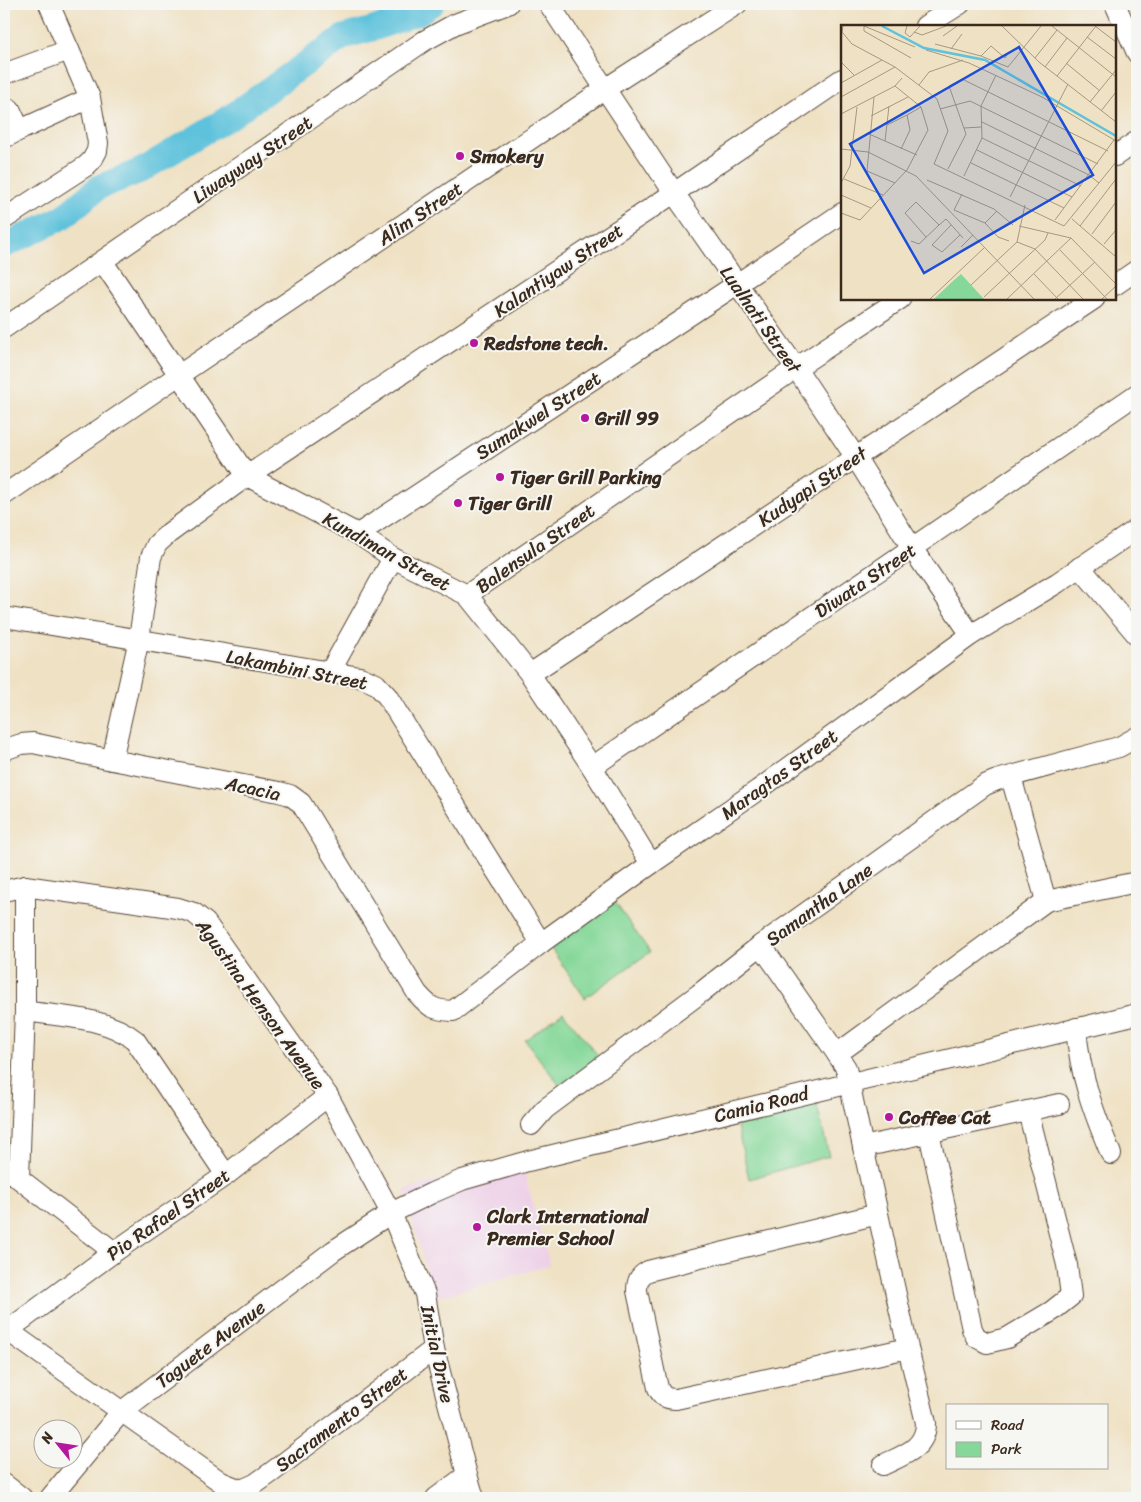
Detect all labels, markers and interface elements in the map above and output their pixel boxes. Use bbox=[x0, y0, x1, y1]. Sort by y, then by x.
inset map bbox=[841, 25, 1116, 300]
street label: Liwayway Street bbox=[185, 107, 319, 212]
place label: Smokery bbox=[469, 140, 545, 173]
marker: Smokery bbox=[454, 150, 466, 162]
street label: Alim Street bbox=[370, 173, 470, 255]
street label: Kalantiyaw Street bbox=[486, 214, 630, 326]
street label: Lualhati Street bbox=[711, 258, 811, 381]
place label: Redstone tech. bbox=[483, 327, 609, 360]
marker: Redstone tech. bbox=[468, 337, 480, 349]
street label: Sumakwel Street bbox=[469, 362, 608, 469]
place label: Grill 99 bbox=[594, 402, 659, 435]
marker: Grill 99 bbox=[579, 412, 591, 424]
street label: Kudyapi Street bbox=[751, 437, 875, 535]
place label: Tiger Grill Parking bbox=[510, 461, 662, 494]
marker: Tiger Grill Parking bbox=[494, 471, 506, 483]
place label: Tiger Grill bbox=[468, 487, 553, 520]
street label: Balensula Street bbox=[468, 495, 602, 602]
marker: Tiger Grill bbox=[452, 497, 464, 509]
street label: Kundiman Street bbox=[316, 502, 457, 600]
street label: Diwata Street bbox=[807, 534, 923, 627]
street label: Lakambini Street bbox=[223, 640, 371, 699]
street label: Maragtas Street bbox=[713, 720, 845, 829]
street label: Acacia bbox=[221, 766, 284, 811]
street label: Samantha Lane bbox=[759, 854, 880, 955]
street label: Agustina Henson Avenue bbox=[186, 911, 334, 1097]
street label: Camia Road bbox=[710, 1076, 814, 1132]
place label: Coffee Cat bbox=[898, 1101, 992, 1134]
marker: Coffee Cat bbox=[883, 1111, 895, 1123]
street label: Pio Rafael Street bbox=[99, 1159, 237, 1270]
place label: Clark International Premier School bbox=[486, 1200, 650, 1255]
marker: Clark International Premier School bbox=[471, 1221, 483, 1233]
street label: Taguete Avenue bbox=[148, 1291, 273, 1397]
street label: Initial Drive bbox=[411, 1301, 464, 1406]
street label: Sacramento Street bbox=[268, 1358, 415, 1481]
legend bbox=[946, 1404, 1108, 1470]
text: Road bbox=[991, 1412, 1024, 1438]
north arrow bbox=[32, 1420, 82, 1470]
text: N bbox=[33, 1427, 61, 1449]
text: Park bbox=[991, 1436, 1022, 1462]

